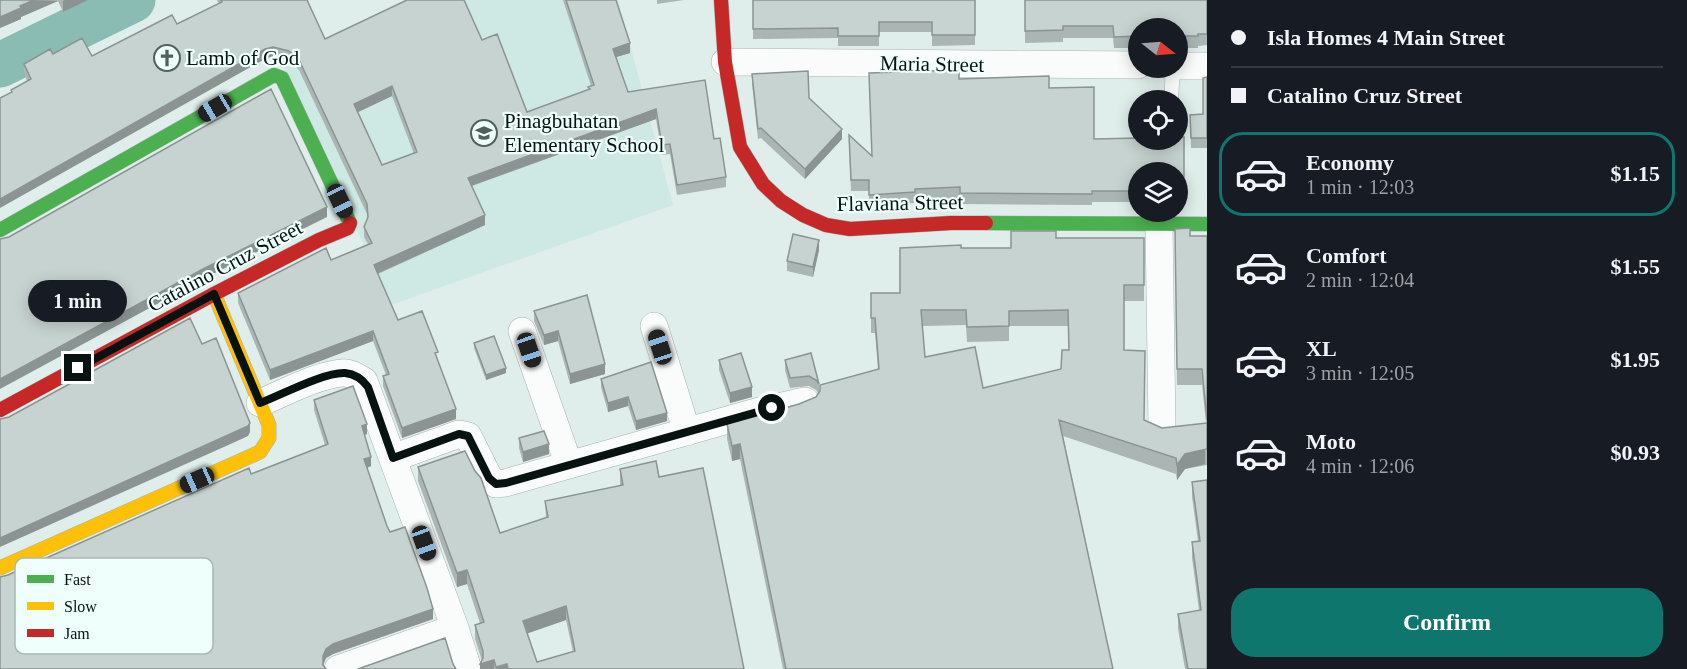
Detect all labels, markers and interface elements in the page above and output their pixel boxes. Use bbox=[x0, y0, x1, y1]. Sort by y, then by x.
north arrow bbox=[1128, 18, 1188, 78]
map controls bbox=[1128, 18, 1188, 222]
text: Isla Homes 4 Main Street bbox=[1267, 25, 1505, 50]
church icon: Lamb of God bbox=[152, 43, 182, 73]
place label: Lamb of God bbox=[186, 46, 300, 70]
street label: Maria Street bbox=[880, 51, 985, 77]
text: Catalino Cruz Street bbox=[1267, 83, 1462, 108]
button: locate bbox=[1128, 90, 1188, 150]
car bbox=[195, 91, 235, 125]
place label: Pinagbuhatan Elementary School bbox=[504, 109, 665, 157]
school or university icon: Pinagbuhatan Elementary School bbox=[469, 118, 499, 148]
icon: car bbox=[1234, 147, 1288, 201]
text: Economy bbox=[1306, 150, 1394, 175]
text: $1.15 bbox=[1611, 161, 1660, 186]
button: layers bbox=[1128, 162, 1188, 222]
text: 1 min · 12:03 bbox=[1306, 176, 1414, 198]
car bbox=[324, 181, 356, 221]
street label: Flaviana Street bbox=[837, 190, 964, 216]
street label: Catalino Cruz Street bbox=[144, 215, 306, 317]
icon: car bbox=[1234, 240, 1288, 294]
text: Comfort bbox=[1306, 243, 1387, 268]
text: $1.55 bbox=[1611, 254, 1660, 279]
text: 2 min · 12:04 bbox=[1306, 269, 1414, 291]
callout: 1 min bbox=[28, 281, 128, 323]
text: 1 min bbox=[53, 290, 102, 312]
car bbox=[646, 327, 674, 367]
car bbox=[515, 330, 543, 370]
icon: car bbox=[1234, 333, 1288, 387]
text: XL bbox=[1306, 336, 1337, 361]
text: $1.95 bbox=[1611, 347, 1660, 372]
route end bbox=[64, 354, 91, 381]
text: 3 min · 12:05 bbox=[1306, 362, 1414, 384]
route start bbox=[758, 394, 785, 421]
icon: car bbox=[1234, 426, 1288, 480]
text: Moto bbox=[1306, 429, 1356, 454]
text: $0.93 bbox=[1611, 440, 1660, 465]
text: 4 min · 12:06 bbox=[1306, 455, 1414, 477]
car bbox=[177, 464, 217, 496]
car bbox=[409, 523, 439, 563]
legend bbox=[15, 558, 213, 654]
text: Fast bbox=[64, 571, 91, 588]
button: Confirm bbox=[1231, 588, 1663, 657]
text: Slow bbox=[64, 598, 97, 615]
text: Jam bbox=[64, 625, 90, 642]

